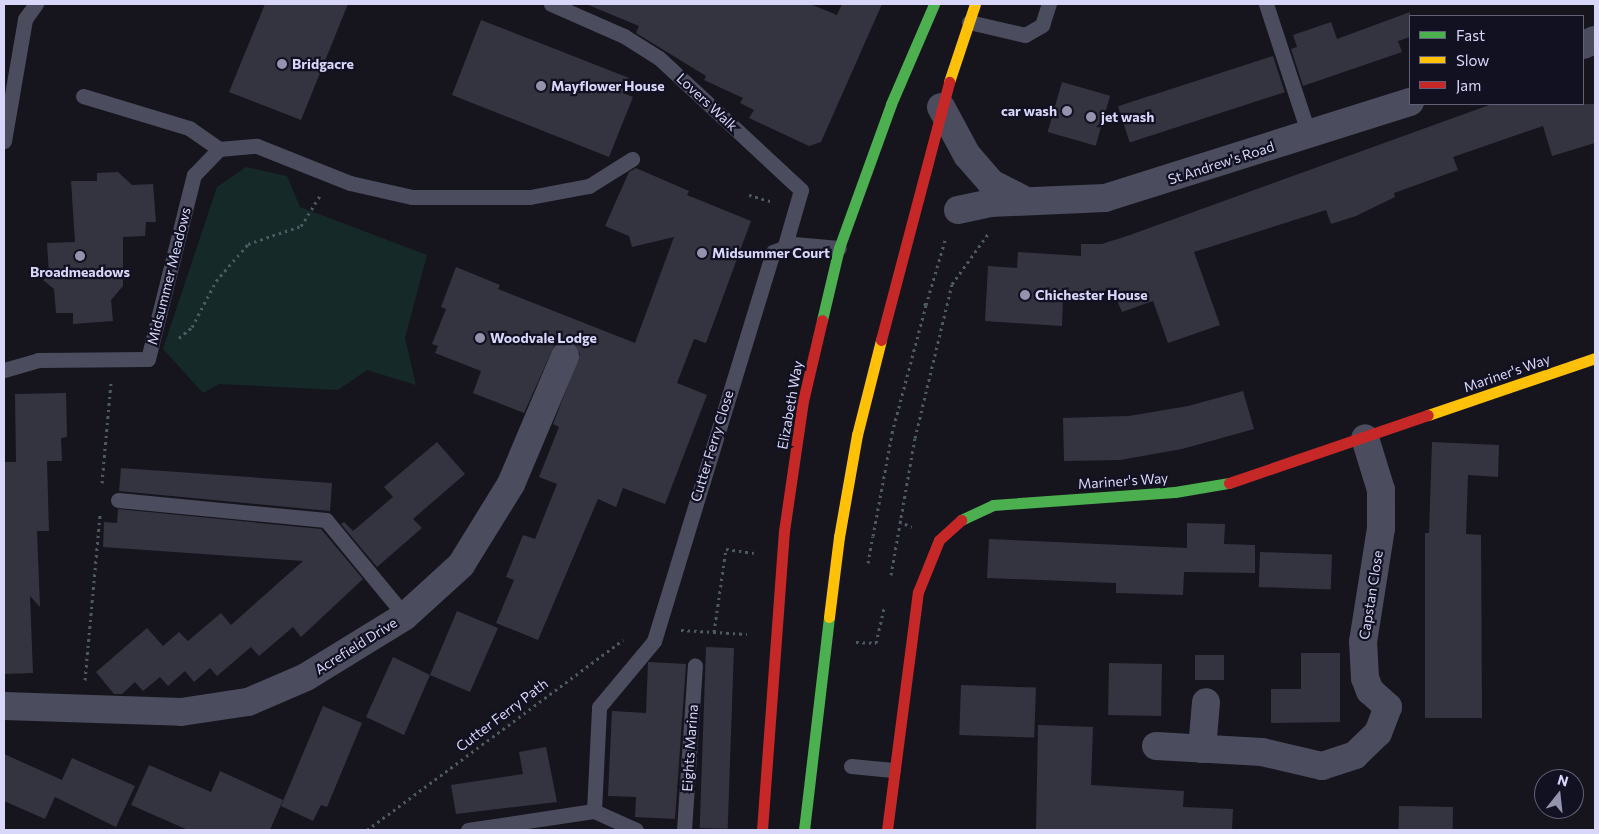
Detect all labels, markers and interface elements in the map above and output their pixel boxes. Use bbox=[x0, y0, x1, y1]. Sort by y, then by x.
legend bbox=[1409, 15, 1584, 105]
text: Fast bbox=[1456, 26, 1485, 44]
text: Slow bbox=[1456, 51, 1489, 69]
place label: Bridgacre bbox=[292, 56, 354, 72]
marker: Bridgacre bbox=[276, 58, 288, 70]
street label: Lovers Walk bbox=[673, 70, 741, 134]
text: Jam bbox=[1456, 76, 1481, 94]
place label: Mayflower House bbox=[551, 78, 665, 94]
marker: Mayflower House bbox=[535, 80, 547, 92]
place label: car wash bbox=[1001, 103, 1057, 119]
marker: car wash bbox=[1061, 105, 1073, 117]
place label: jet wash bbox=[1101, 109, 1154, 125]
marker: jet wash bbox=[1085, 111, 1097, 123]
street label: St Andrew's Road bbox=[1166, 138, 1276, 188]
street label: Midsummer Meadows bbox=[144, 205, 194, 347]
place label: Midsummer Court bbox=[712, 245, 830, 261]
marker: Midsummer Court bbox=[696, 247, 708, 259]
marker: Broadmeadows bbox=[74, 250, 86, 262]
place label: Broadmeadows bbox=[30, 264, 130, 280]
place label: Chichester House bbox=[1035, 287, 1148, 303]
marker: Chichester House bbox=[1019, 289, 1031, 301]
place label: Woodvale Lodge bbox=[490, 330, 597, 346]
marker: Woodvale Lodge bbox=[474, 332, 486, 344]
street label: Mariner's Way bbox=[1461, 350, 1553, 396]
street label: Elizabeth Way bbox=[774, 359, 806, 451]
street label: Cutter Ferry Close bbox=[687, 388, 737, 504]
street label: Mariner's Way bbox=[1077, 469, 1169, 493]
street label: Capstan Close bbox=[1356, 549, 1386, 641]
street label: Acrefield Drive bbox=[312, 614, 400, 678]
street label: Cutter Ferry Path bbox=[453, 675, 551, 755]
street label: Eights Marina bbox=[679, 704, 701, 792]
north arrow bbox=[1534, 769, 1584, 819]
text: N bbox=[1556, 770, 1570, 790]

